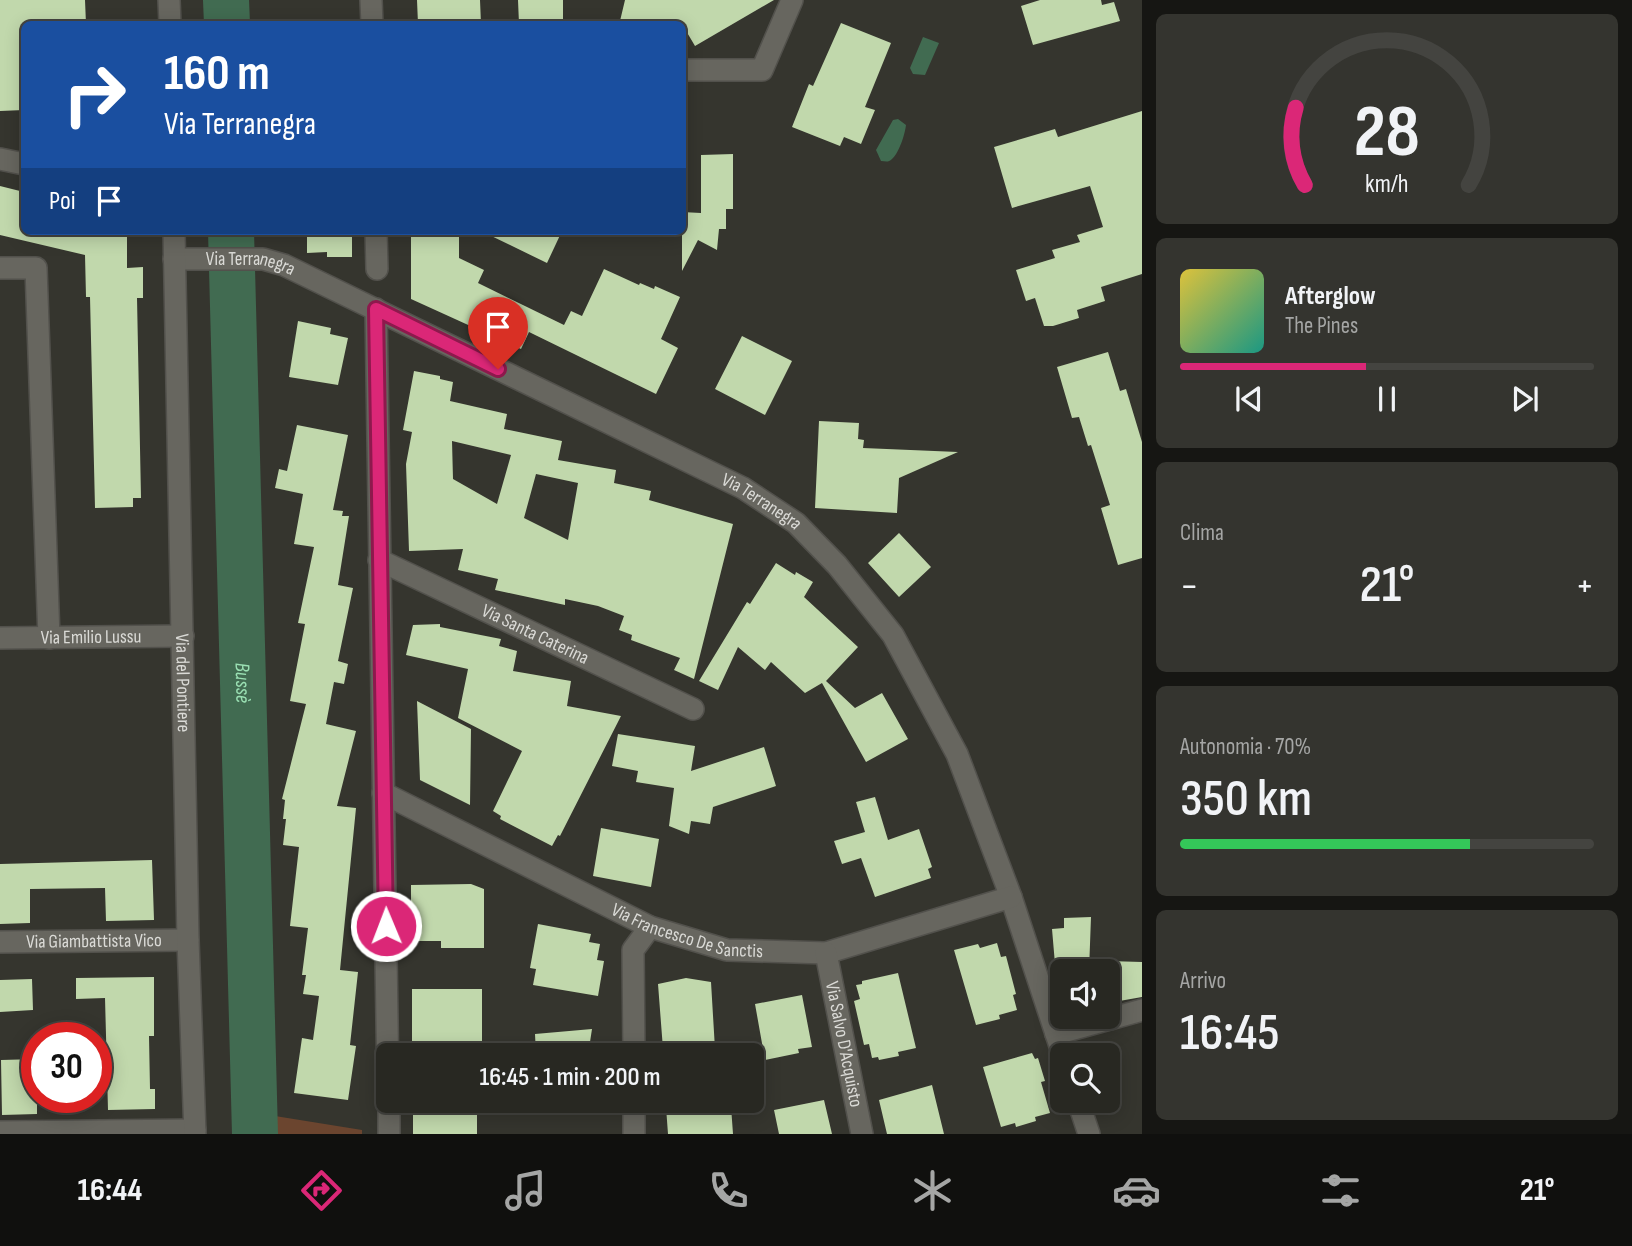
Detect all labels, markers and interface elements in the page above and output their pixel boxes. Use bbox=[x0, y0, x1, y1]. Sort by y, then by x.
text: 160 m bbox=[164, 45, 270, 104]
icon: right bbox=[49, 49, 140, 140]
text: 28 bbox=[1354, 89, 1420, 177]
text: Via Terranegra bbox=[164, 105, 316, 144]
text: km/h bbox=[1365, 169, 1409, 200]
icon: arrive bbox=[90, 182, 128, 220]
text: Poi bbox=[49, 186, 76, 217]
street label: Via Terranegra bbox=[206, 247, 299, 280]
text: Afterglow bbox=[1285, 281, 1376, 312]
pin bbox=[468, 297, 528, 369]
icon: arrive bbox=[479, 308, 517, 346]
text: The Pines bbox=[1285, 312, 1358, 340]
icon: previous bbox=[1230, 380, 1268, 418]
icon: pause bbox=[1368, 380, 1406, 418]
icon: next bbox=[1506, 380, 1544, 418]
street label: Via Terranegra bbox=[718, 468, 807, 534]
text: Clima bbox=[1180, 519, 1224, 547]
text: 21° bbox=[1360, 554, 1414, 617]
text: − bbox=[1180, 564, 1199, 609]
text: + bbox=[1575, 564, 1594, 609]
street label: Via Santa Caterina bbox=[478, 599, 593, 669]
street label: Via Emilio Lussu bbox=[40, 625, 142, 649]
street label: Via del Pontiere bbox=[170, 633, 195, 732]
water label: Bussè bbox=[230, 662, 256, 703]
text: Autonomia · 70% bbox=[1180, 733, 1311, 761]
text: 350 km bbox=[1180, 768, 1312, 831]
position arrow bbox=[349, 889, 423, 963]
street label: Via Francesco De Sanctis bbox=[608, 898, 763, 963]
street label: Via Giambattista Vico bbox=[26, 929, 162, 953]
map controls bbox=[1050, 959, 1120, 1113]
button: sound bbox=[1050, 959, 1120, 1029]
text: Arrivo bbox=[1180, 967, 1226, 995]
street label: Via Salvo D'Acquisto bbox=[820, 979, 868, 1109]
text: 16:45 bbox=[1180, 1002, 1279, 1065]
speed limit sign: 30 bbox=[21, 1022, 112, 1113]
button: search bbox=[1050, 1043, 1120, 1113]
text: 16:45 · 1 min · 200 m bbox=[479, 1062, 661, 1093]
icon: directions bbox=[297, 1166, 346, 1215]
icon: music bbox=[501, 1166, 550, 1215]
icon: phone bbox=[704, 1166, 753, 1215]
icon: climate bbox=[908, 1166, 957, 1215]
icon: car bbox=[1112, 1166, 1161, 1215]
icon: filters bbox=[1316, 1166, 1365, 1215]
text: 16:44 bbox=[77, 1171, 142, 1210]
text: 21° bbox=[1520, 1171, 1555, 1210]

